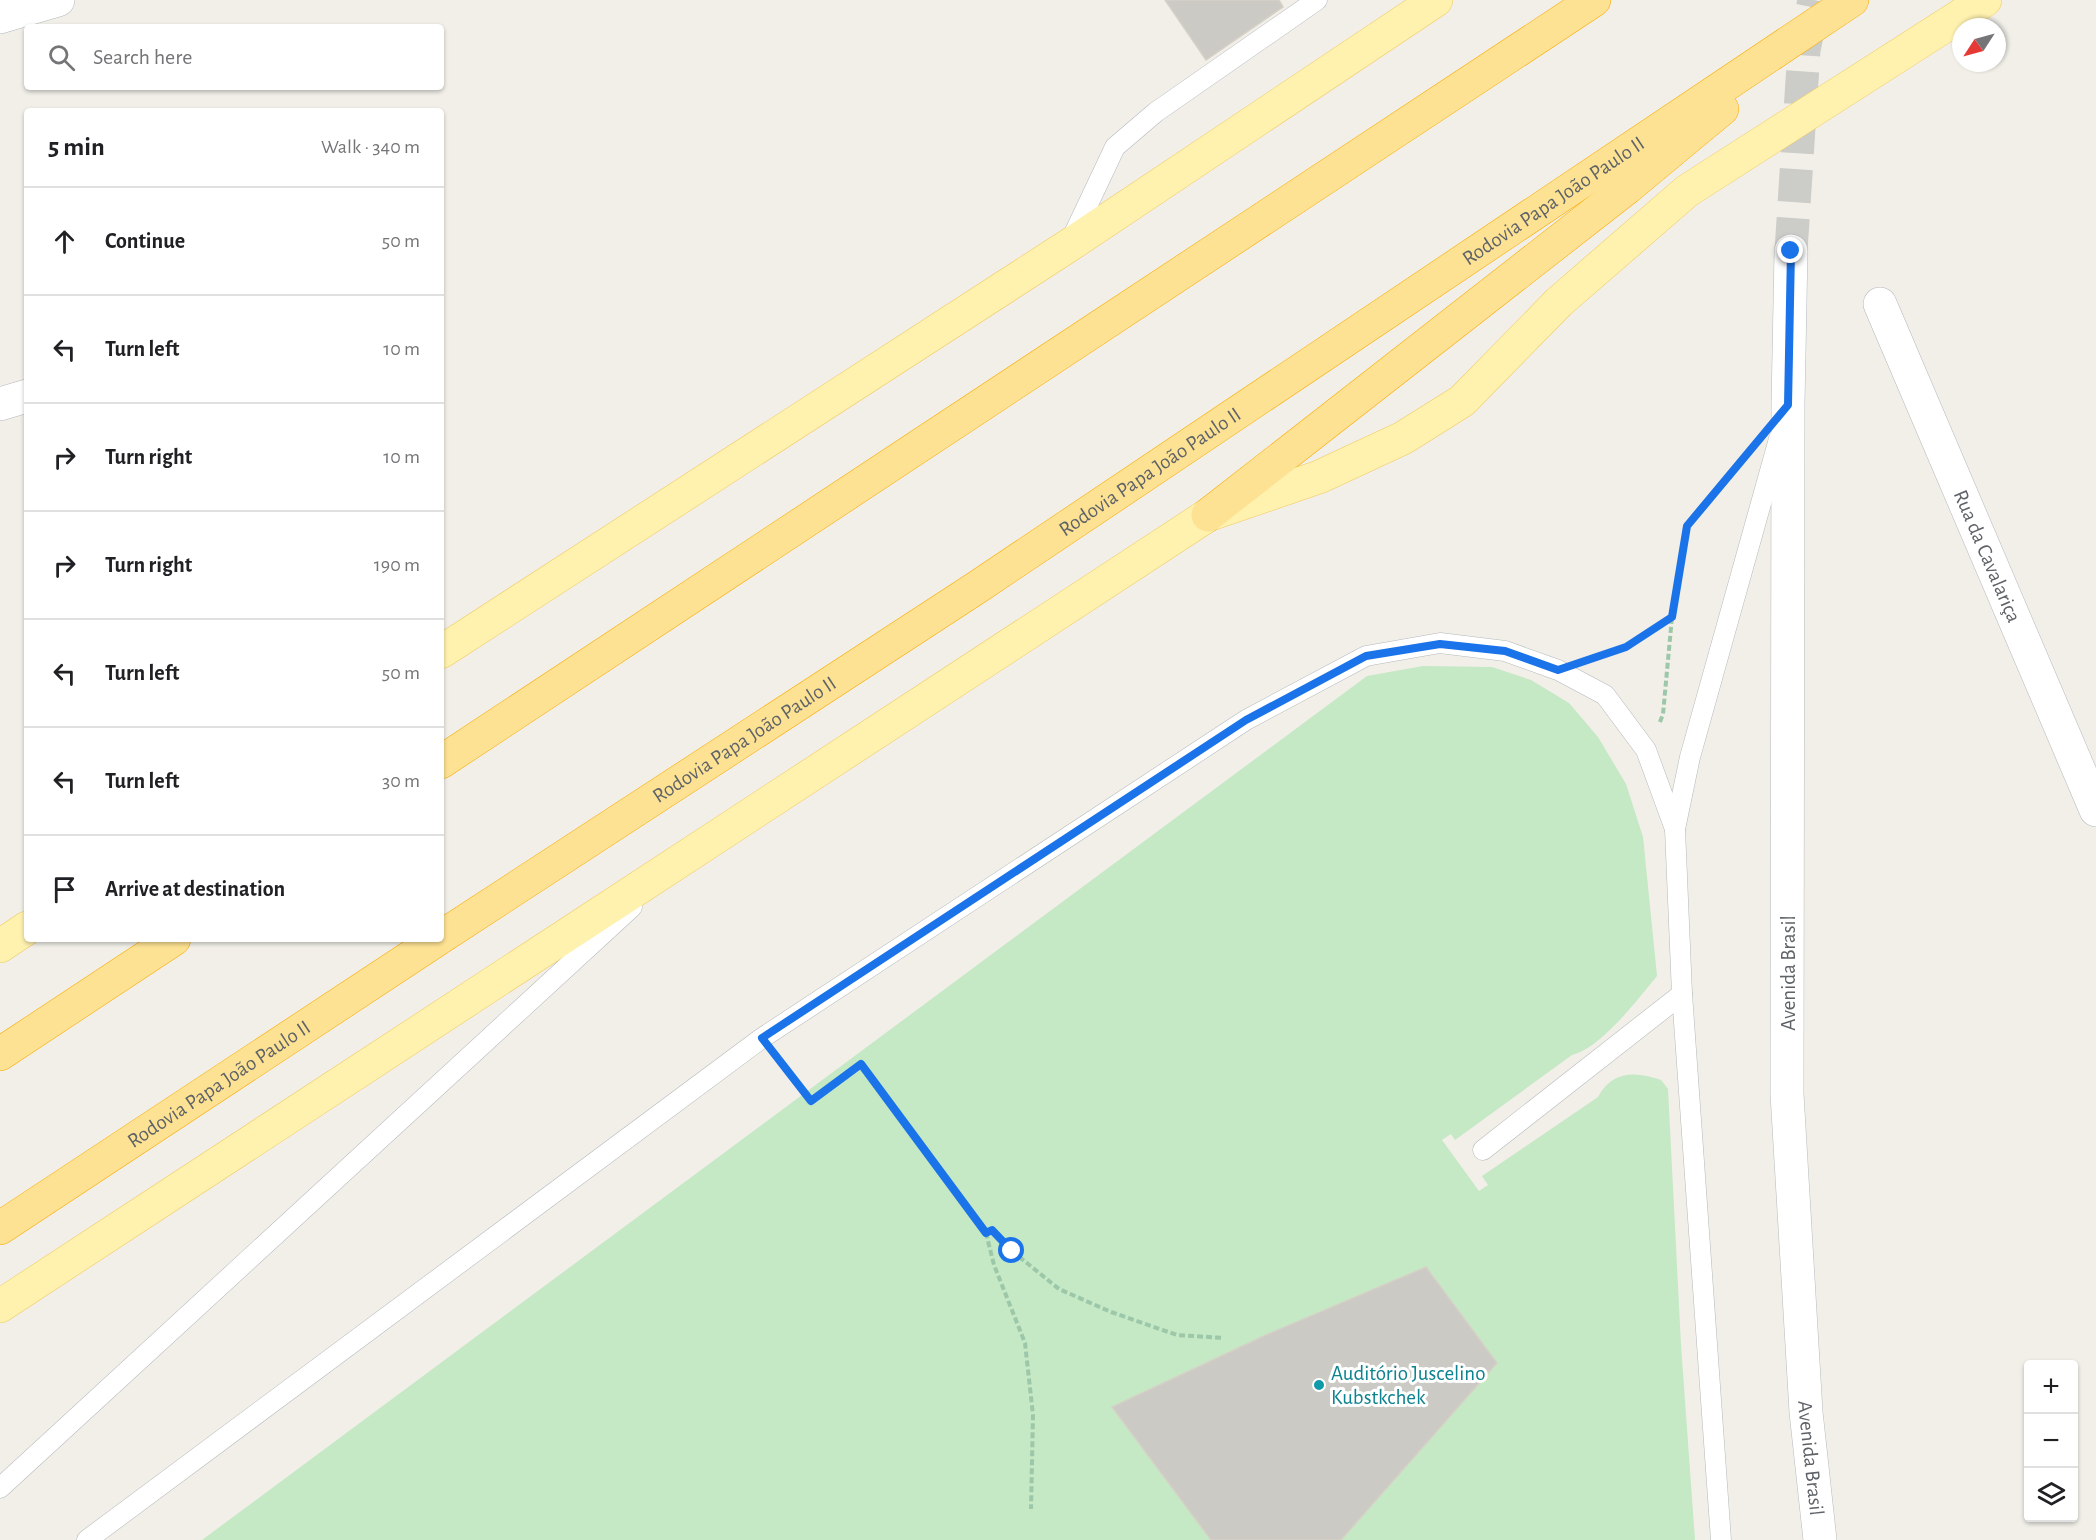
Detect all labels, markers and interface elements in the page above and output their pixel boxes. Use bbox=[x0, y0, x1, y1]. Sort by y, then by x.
north arrow bbox=[1952, 18, 2006, 72]
search box bbox=[24, 24, 444, 90]
icon: search bbox=[45, 41, 78, 74]
text: Search here bbox=[93, 46, 192, 68]
street label: Rodovia Papa João Paulo II bbox=[1458, 132, 1648, 269]
text: 5 min bbox=[48, 134, 105, 160]
text: Walk · 340 m bbox=[321, 137, 420, 157]
icon: ahead bbox=[48, 225, 81, 258]
text: Continue bbox=[105, 230, 185, 252]
text: 50 m bbox=[382, 231, 420, 251]
route end bbox=[1777, 237, 1803, 263]
icon: left bbox=[48, 333, 81, 366]
text: Turn left bbox=[105, 338, 179, 360]
text: 10 m bbox=[383, 339, 420, 359]
street label: Rodovia Papa João Paulo II bbox=[1055, 403, 1244, 540]
icon: right bbox=[48, 441, 81, 474]
text: Turn right bbox=[105, 446, 192, 468]
text: 10 m bbox=[383, 447, 420, 467]
street label: Rua da Cavalariça bbox=[1950, 487, 2025, 626]
icon: right bbox=[48, 549, 81, 582]
text: Turn right bbox=[105, 554, 192, 576]
text: 190 m bbox=[374, 555, 420, 575]
icon: left bbox=[48, 657, 81, 690]
text: Turn left bbox=[105, 662, 179, 684]
text: 50 m bbox=[382, 663, 420, 683]
street label: Rodovia Papa João Paulo II bbox=[649, 672, 840, 807]
icon: left bbox=[48, 765, 81, 798]
text: Turn left bbox=[105, 770, 179, 792]
text: 30 m bbox=[382, 771, 420, 791]
icon: arrive bbox=[48, 873, 81, 906]
text: Arrive at destination bbox=[105, 878, 285, 900]
street label: Avenida Brasil bbox=[1778, 915, 1799, 1031]
street label: Rodovia Papa João Paulo II bbox=[124, 1016, 314, 1151]
route start bbox=[998, 1237, 1024, 1263]
map controls bbox=[2024, 1360, 2078, 1522]
button: + bbox=[2024, 1360, 2078, 1414]
place label: Auditório Juscelino Kubstkchek bbox=[1331, 1363, 1485, 1408]
marker: Auditório Juscelino Kubstkchek bbox=[1312, 1378, 1326, 1392]
street label: Avenida Brasil bbox=[1795, 1400, 1828, 1517]
button: − bbox=[2024, 1414, 2078, 1468]
button: layers bbox=[2024, 1468, 2078, 1522]

